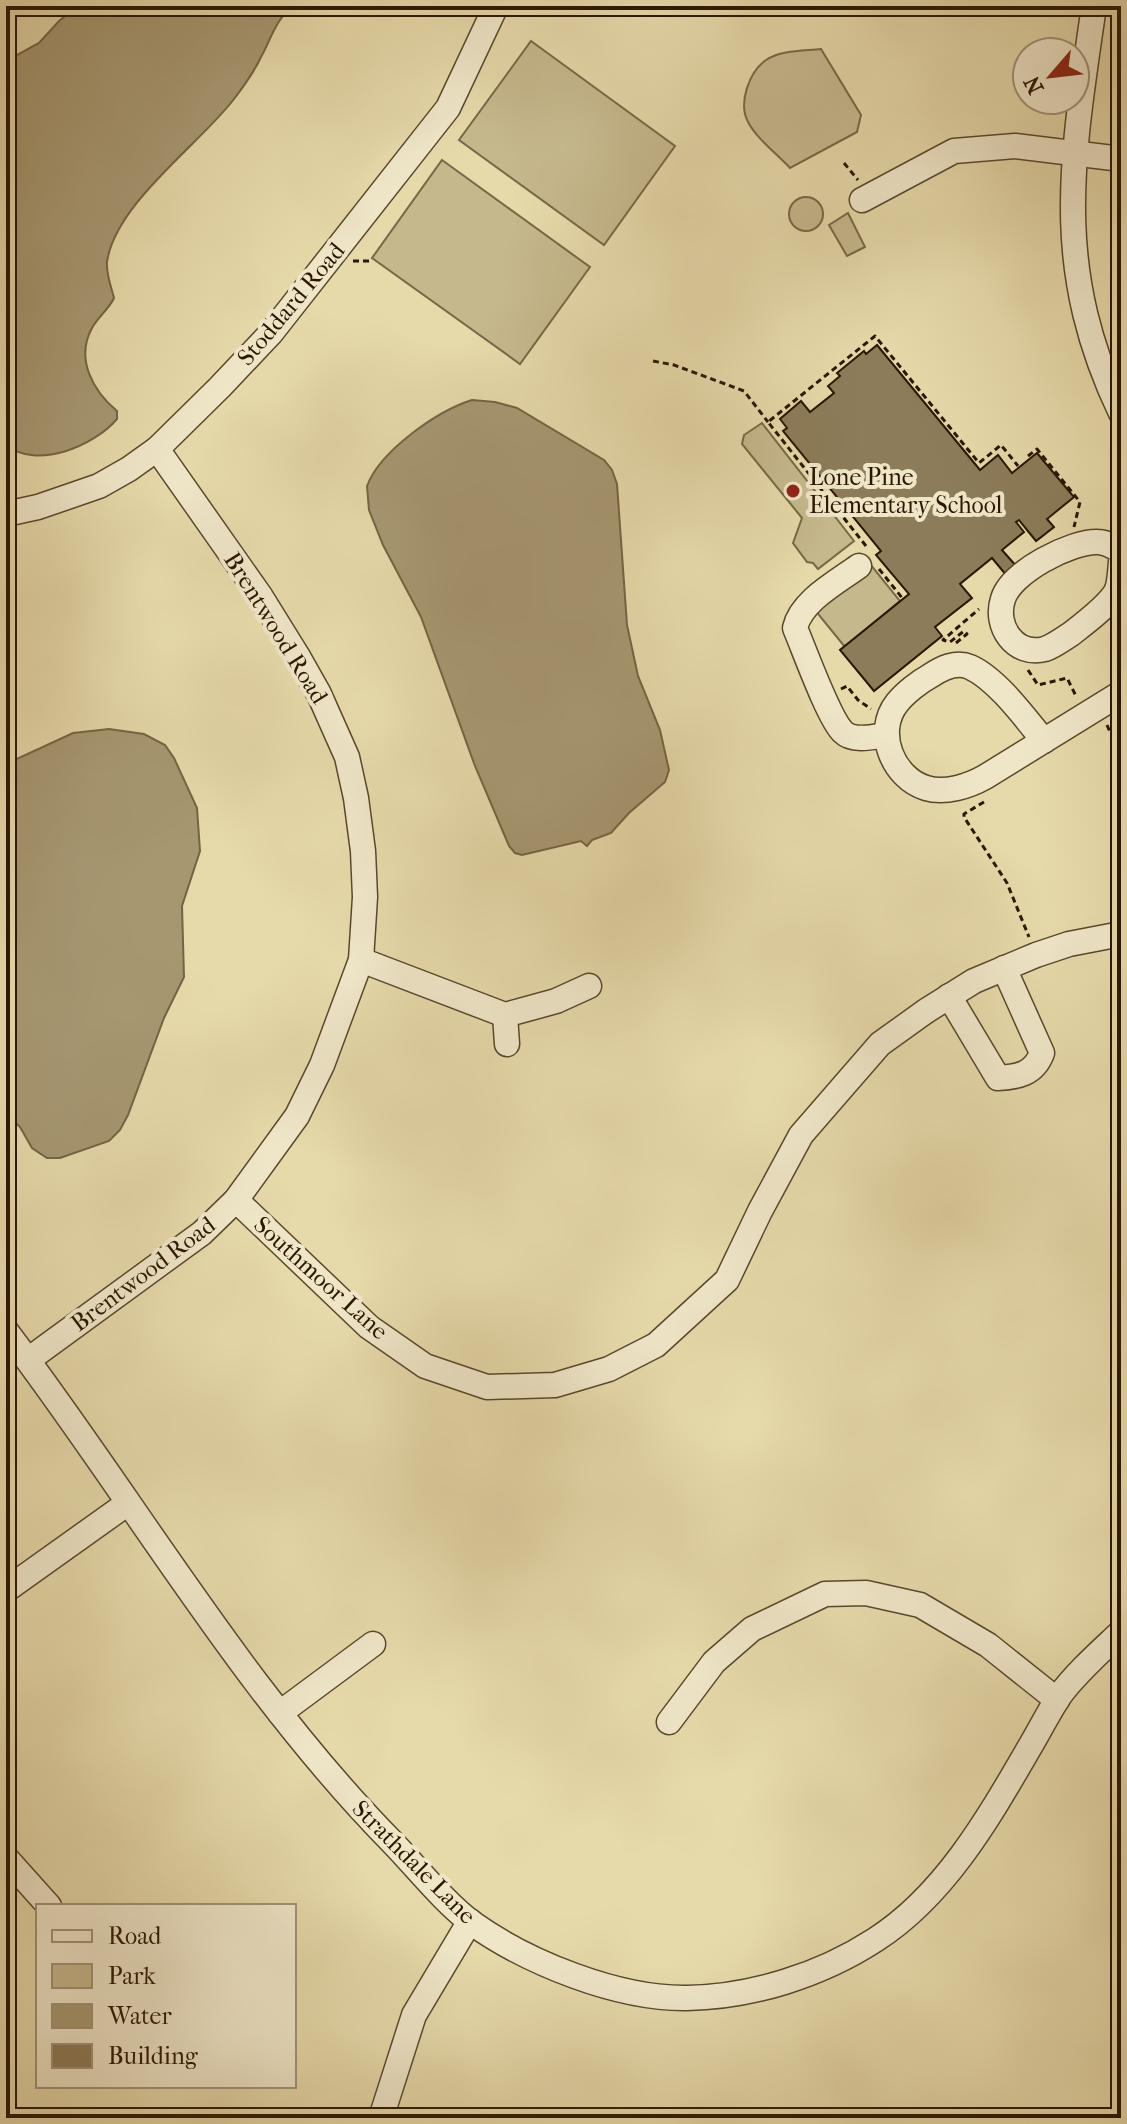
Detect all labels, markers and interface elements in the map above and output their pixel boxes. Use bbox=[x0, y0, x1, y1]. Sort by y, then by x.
north arrow bbox=[1011, 36, 1091, 116]
text: N bbox=[1019, 71, 1050, 98]
street label: Stoddard Road bbox=[231, 236, 351, 371]
place label: Lone Pine Elementary School bbox=[809, 463, 1003, 519]
marker: Lone Pine Elementary School bbox=[784, 482, 802, 500]
street label: Brentwood Road bbox=[218, 547, 334, 710]
street label: Brentwood Road bbox=[65, 1210, 221, 1337]
street label: Southmoor Lane bbox=[248, 1211, 394, 1346]
street label: Strathdale Lane bbox=[346, 1794, 482, 1930]
legend bbox=[36, 1904, 296, 2088]
text: Road bbox=[108, 1922, 162, 1950]
text: Park bbox=[108, 1962, 156, 1990]
text: Water bbox=[107, 2002, 172, 2030]
text: Building bbox=[108, 2042, 199, 2070]

